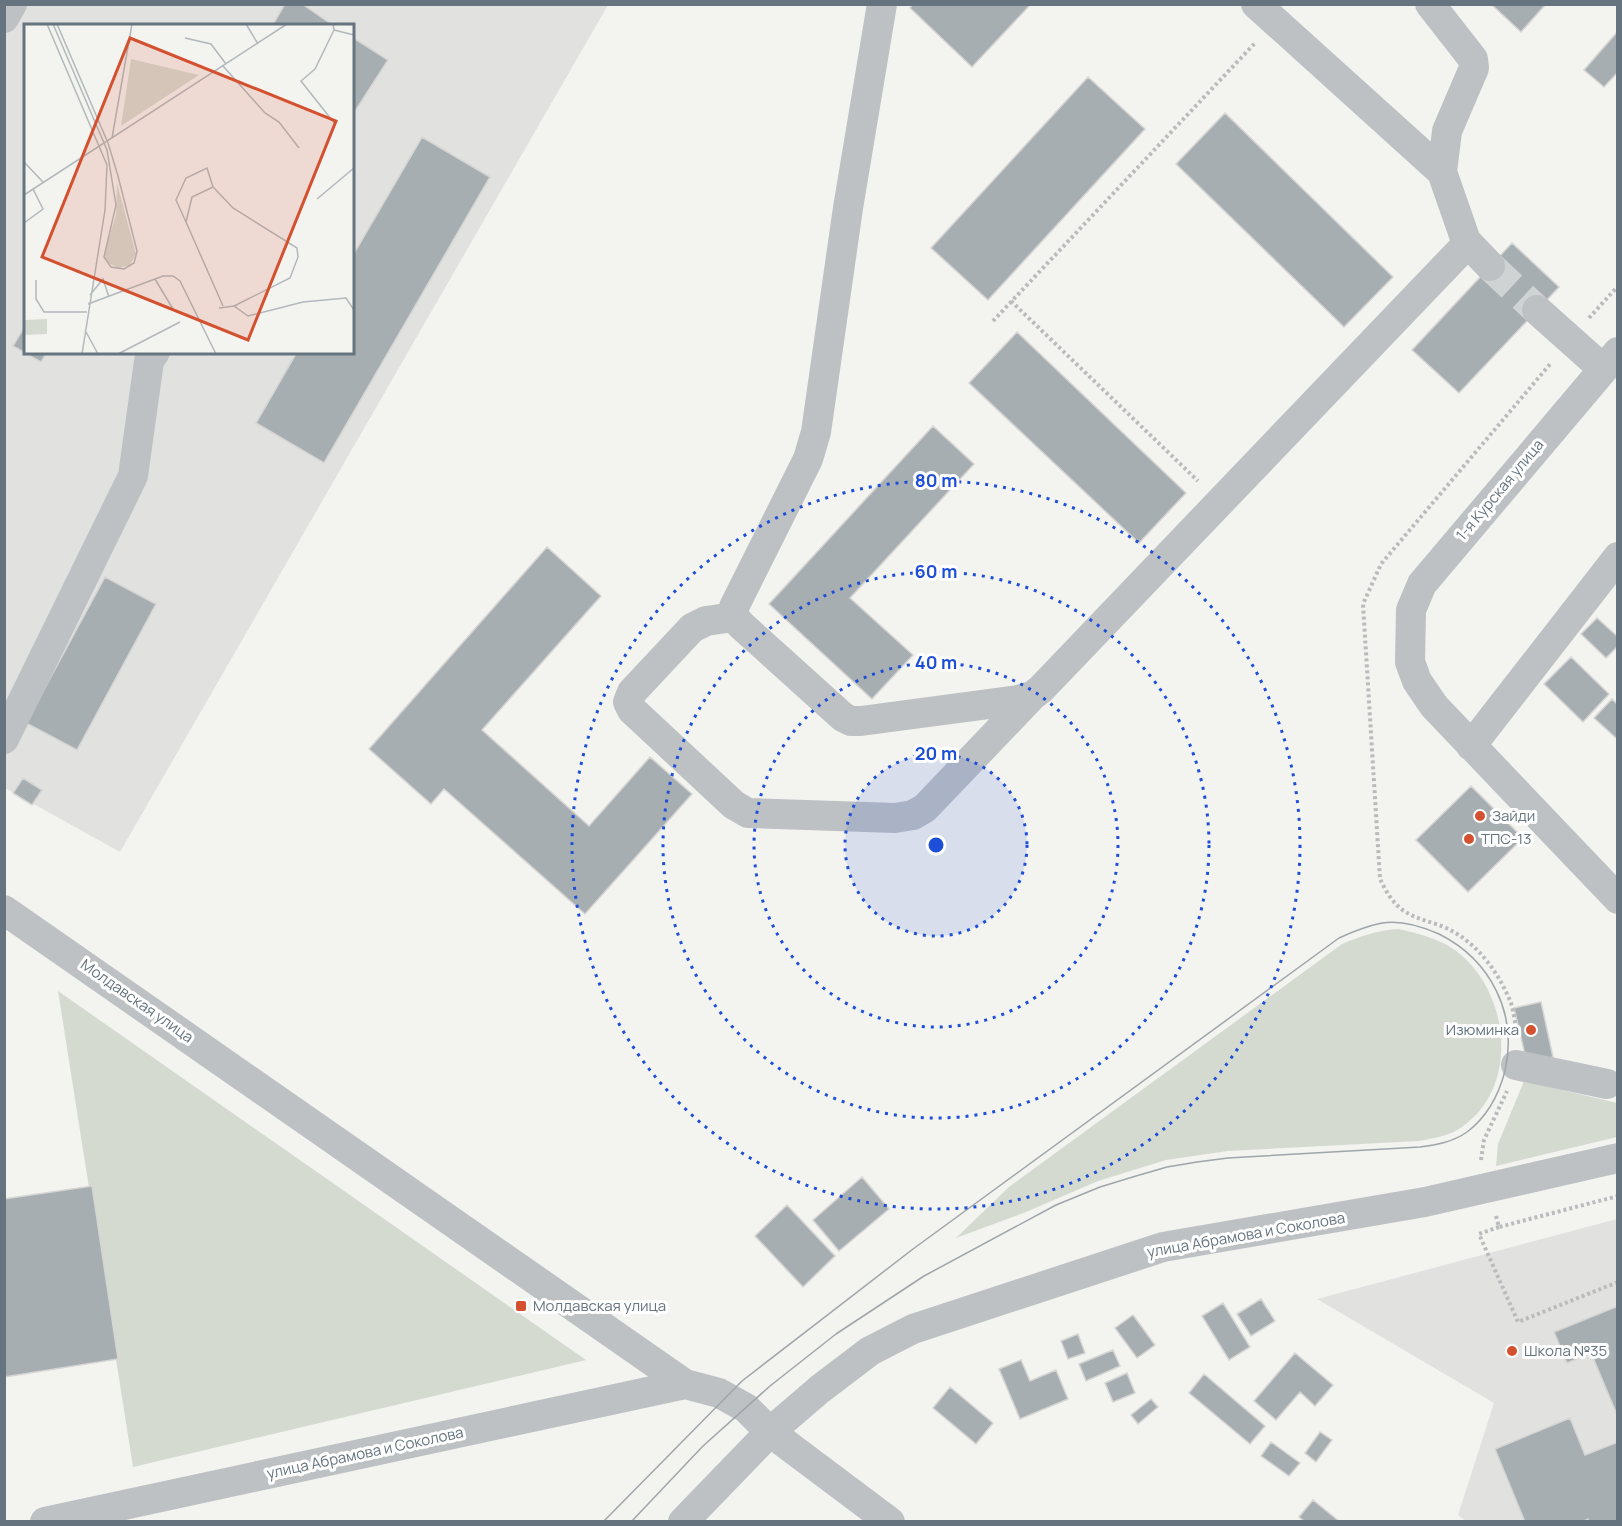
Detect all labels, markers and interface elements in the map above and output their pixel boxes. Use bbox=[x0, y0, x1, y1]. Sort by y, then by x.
inset map bbox=[24, 24, 354, 354]
street label: 1-я Курская улица bbox=[1451, 435, 1548, 545]
text: 80 m bbox=[915, 468, 957, 492]
text: 60 m bbox=[915, 559, 957, 583]
text: 40 m bbox=[915, 650, 957, 674]
text: 20 m bbox=[915, 741, 957, 765]
place label: Зайди bbox=[1492, 805, 1535, 826]
marker: Зайди bbox=[1473, 809, 1487, 823]
place label: ТПС-13 bbox=[1481, 828, 1532, 849]
marker: ТПС-13 bbox=[1462, 832, 1476, 846]
centre of rings bbox=[926, 835, 946, 855]
street label: Молдавская улица bbox=[77, 954, 198, 1047]
place label: Изюминка bbox=[1446, 1019, 1519, 1040]
marker: Изюминка bbox=[1524, 1023, 1538, 1037]
street label: улица Абрамова и Соколова bbox=[1145, 1207, 1347, 1262]
place label: Молдавская улица bbox=[533, 1295, 666, 1316]
marker: Молдавская улица bbox=[514, 1299, 528, 1313]
place label: Школа №35 bbox=[1524, 1340, 1607, 1361]
marker: Школа №35 bbox=[1505, 1344, 1519, 1358]
street label: улица Абрамова и Соколова bbox=[265, 1421, 465, 1484]

